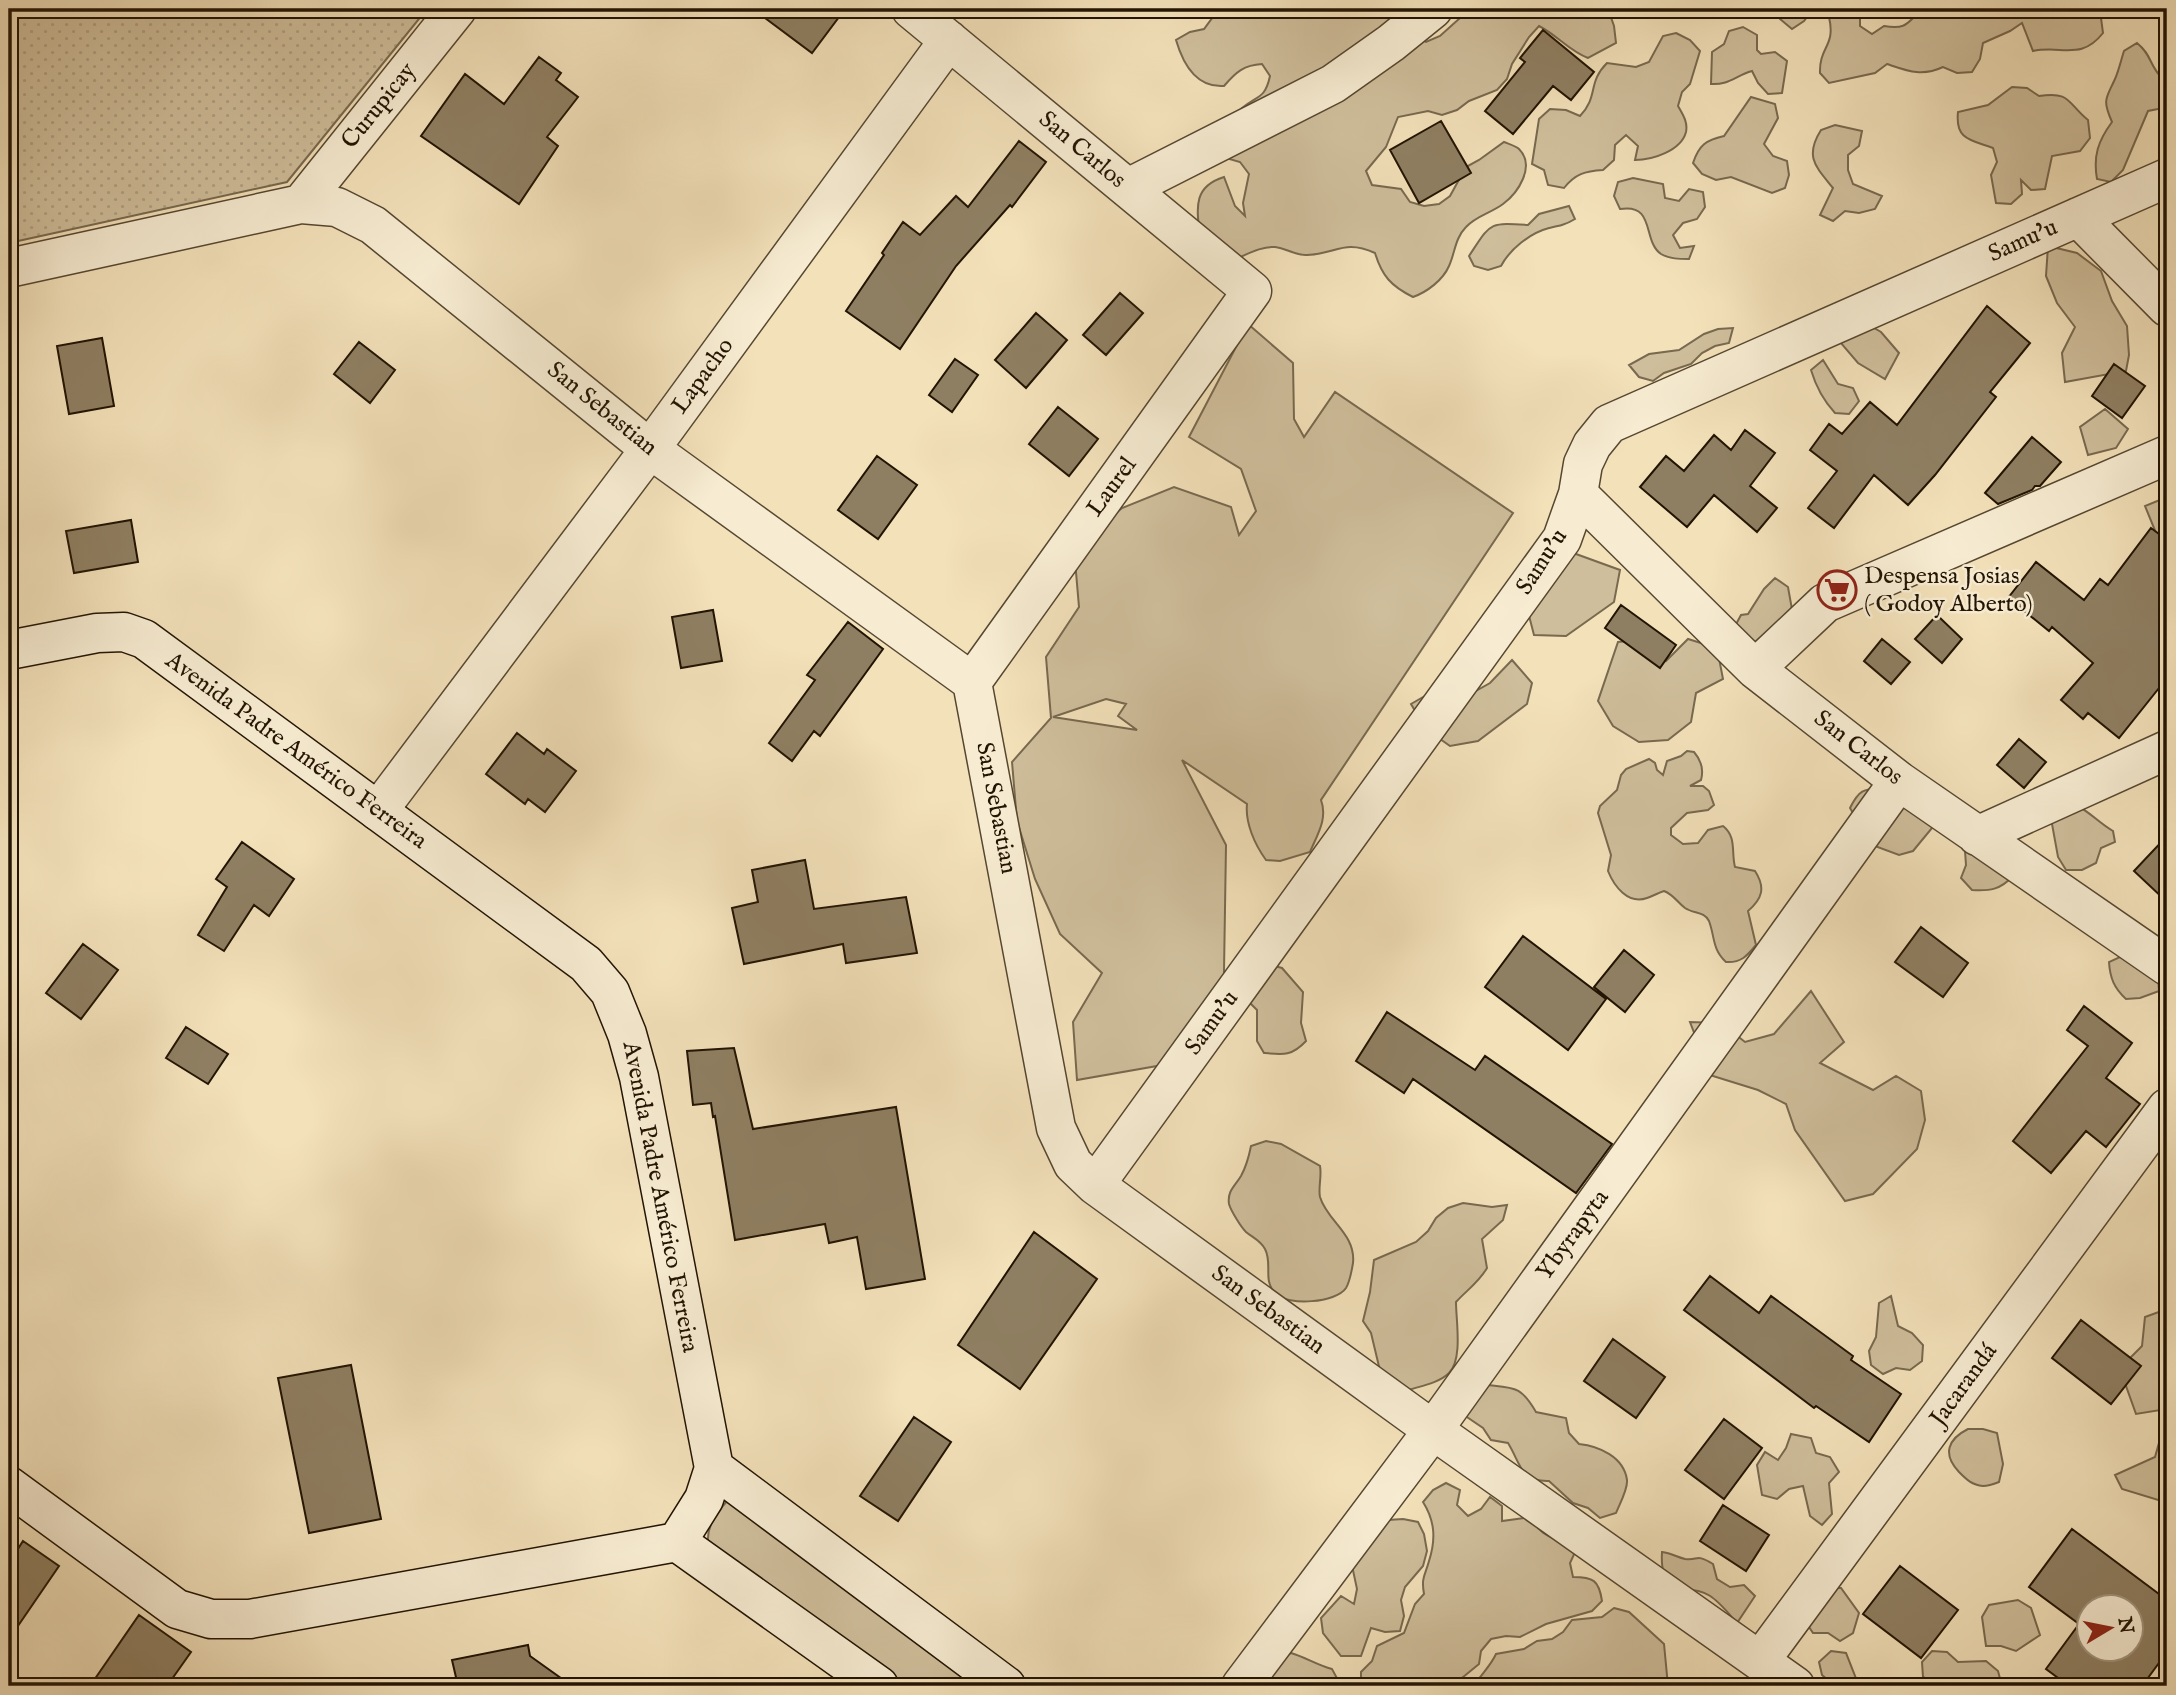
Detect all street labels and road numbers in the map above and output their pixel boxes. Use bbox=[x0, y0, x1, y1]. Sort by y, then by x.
street label: Curupicay bbox=[335, 56, 423, 156]
street label: San Carlos bbox=[1032, 104, 1132, 196]
street label: Samu'u bbox=[1984, 212, 2062, 270]
street label: Lapacho bbox=[665, 332, 741, 420]
street label: San Sebastian bbox=[540, 355, 664, 463]
street label: Laurel bbox=[1080, 451, 1144, 523]
street label: Samu'u bbox=[1509, 523, 1575, 601]
street label: Avenida Padre Américo Ferreira bbox=[158, 645, 434, 857]
street label: San Carlos bbox=[1807, 704, 1909, 792]
street label: San Sebastian bbox=[968, 740, 1024, 877]
street label: Samu'u bbox=[1178, 985, 1246, 1061]
street label: Avenida Padre Américo Ferreira bbox=[614, 1038, 706, 1356]
street label: Ybyrapyta bbox=[1530, 1183, 1617, 1286]
street label: San Sebastian bbox=[1205, 1258, 1331, 1362]
street label: Jacarandá bbox=[1922, 1337, 2005, 1435]

